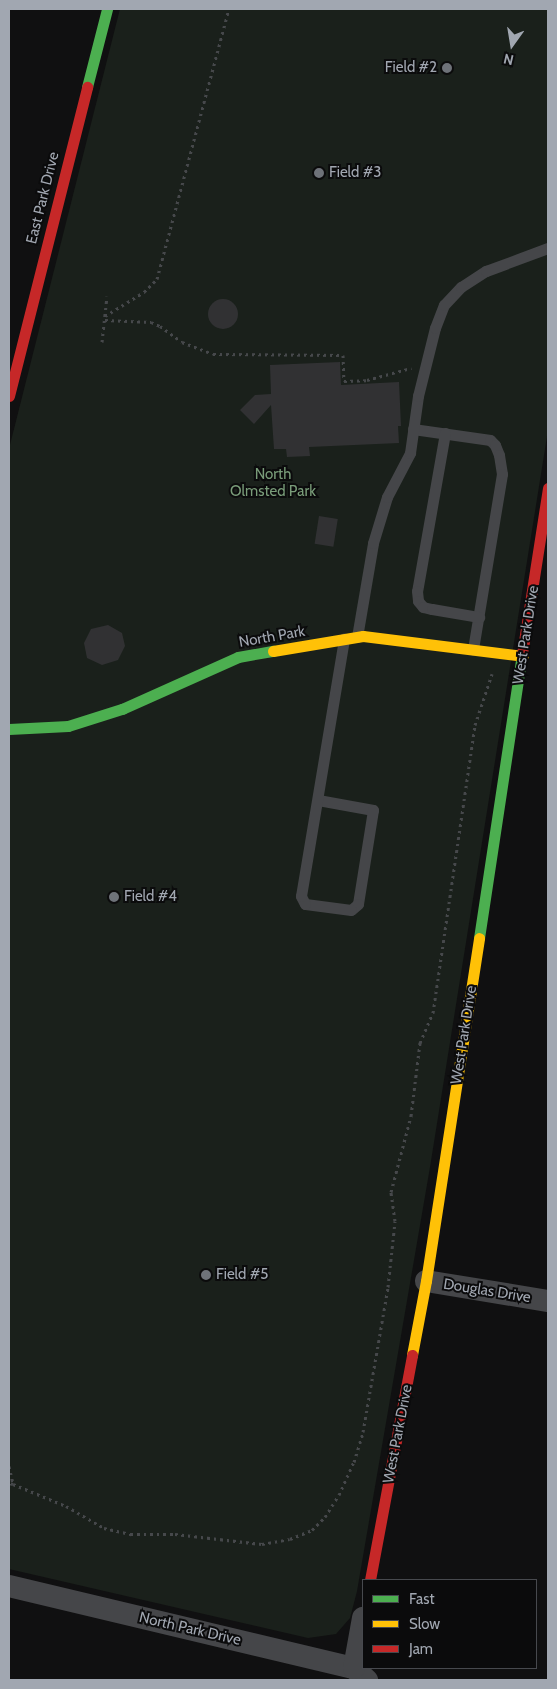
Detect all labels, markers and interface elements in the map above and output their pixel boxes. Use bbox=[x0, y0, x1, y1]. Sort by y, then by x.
north arrow bbox=[487, 20, 537, 70]
text: N bbox=[502, 50, 515, 69]
place label: Field #2 bbox=[385, 59, 437, 77]
marker: Field #2 bbox=[441, 62, 453, 74]
street label: East Park Drive bbox=[23, 150, 63, 246]
place label: Field #3 bbox=[329, 164, 381, 182]
marker: Field #3 bbox=[313, 167, 325, 179]
park label: North Olmsted Park bbox=[230, 465, 316, 500]
street label: West Park Drive bbox=[509, 584, 543, 686]
street label: North Park bbox=[237, 622, 307, 652]
place label: Field #4 bbox=[124, 888, 177, 906]
marker: Field #4 bbox=[108, 891, 120, 903]
street label: West Park Drive bbox=[447, 984, 481, 1086]
place label: Field #5 bbox=[216, 1266, 268, 1284]
marker: Field #5 bbox=[200, 1269, 212, 1281]
street label: Douglas Drive bbox=[442, 1275, 532, 1307]
street label: West Park Drive bbox=[380, 1383, 416, 1485]
legend bbox=[362, 1579, 537, 1669]
text: Fast bbox=[409, 1590, 434, 1608]
street label: North Park Drive bbox=[137, 1609, 243, 1649]
text: Slow bbox=[409, 1615, 440, 1633]
text: Jam bbox=[409, 1640, 433, 1658]

